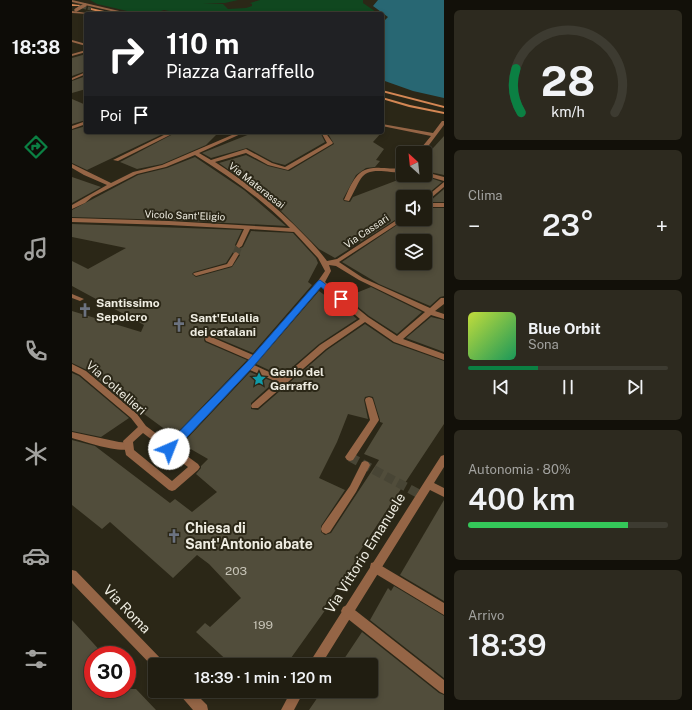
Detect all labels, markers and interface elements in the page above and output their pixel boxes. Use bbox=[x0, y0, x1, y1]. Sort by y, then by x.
text: 110 m bbox=[166, 27, 239, 60]
icon: right bbox=[100, 28, 152, 80]
text: 18:38 bbox=[12, 37, 60, 58]
text: 28 bbox=[541, 56, 595, 105]
text: Piazza Garraffello bbox=[166, 61, 315, 82]
text: km/h bbox=[551, 103, 585, 120]
icon: arrive bbox=[130, 104, 152, 126]
text: Poi bbox=[100, 107, 122, 124]
icon: directions bbox=[22, 133, 50, 161]
north arrow bbox=[396, 146, 432, 182]
map controls bbox=[396, 146, 432, 270]
street label: Via Materassai bbox=[226, 159, 288, 211]
text: Clima bbox=[468, 188, 503, 203]
button: sound bbox=[396, 190, 432, 226]
text: 23° bbox=[542, 207, 594, 243]
street label: Vicolo Sant'Eligio bbox=[144, 208, 226, 222]
street label: Via Cassari bbox=[341, 212, 391, 250]
text: − bbox=[468, 213, 480, 239]
text: + bbox=[656, 213, 668, 239]
button: layers bbox=[396, 234, 432, 270]
icon: music bbox=[22, 235, 50, 263]
pin bbox=[324, 282, 358, 316]
icon: arrive bbox=[330, 288, 352, 310]
place label: Santissimo Sepolcro bbox=[96, 296, 160, 324]
church icon: Santissimo Sepolcro bbox=[77, 302, 93, 318]
place label: Sant'Eulalia dei catalani bbox=[190, 311, 259, 339]
church icon: Sant'Eulalia dei catalani bbox=[171, 317, 187, 333]
text: Blue Orbit bbox=[528, 320, 601, 337]
icon: phone bbox=[22, 337, 50, 365]
text: Sona bbox=[528, 337, 559, 352]
street label: Via Coltellieri bbox=[83, 358, 149, 418]
place label: Genio del Garraffo bbox=[270, 365, 324, 393]
place icon: Genio del Garraffo bbox=[251, 371, 267, 387]
icon: previous bbox=[490, 376, 512, 398]
icon: pause bbox=[557, 376, 579, 398]
icon: next bbox=[624, 376, 646, 398]
position arrow bbox=[148, 428, 190, 470]
icon: climate bbox=[22, 440, 50, 468]
text: Autonomia · 80% bbox=[468, 462, 571, 477]
text: 400 km bbox=[468, 481, 576, 517]
street label: Via Vittorio Emanuele bbox=[321, 490, 409, 616]
place label: Chiesa di Sant'Antonio abate bbox=[185, 520, 313, 552]
church icon: Chiesa di Sant'Antonio abate bbox=[166, 528, 182, 544]
icon: car bbox=[22, 542, 50, 570]
house number: 203 bbox=[225, 564, 247, 578]
street label: Via Roma bbox=[100, 581, 154, 637]
text: Arrivo bbox=[468, 608, 504, 623]
house number: 199 bbox=[253, 618, 273, 632]
text: 18:39 bbox=[468, 627, 546, 663]
icon: filters bbox=[22, 645, 50, 673]
speed limit sign: 30 bbox=[84, 646, 136, 698]
text: 18:39 · 1 min · 120 m bbox=[194, 669, 332, 686]

